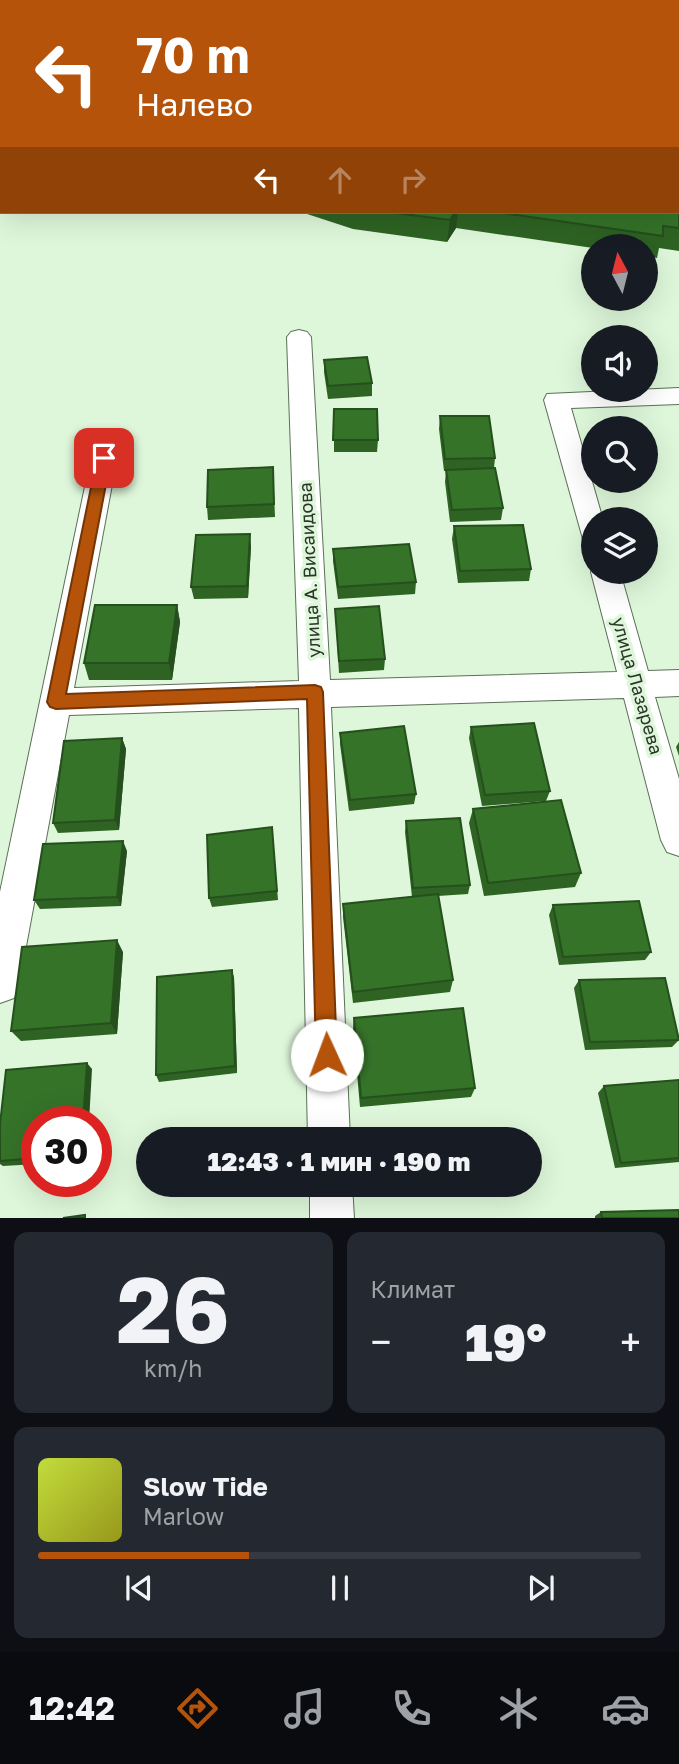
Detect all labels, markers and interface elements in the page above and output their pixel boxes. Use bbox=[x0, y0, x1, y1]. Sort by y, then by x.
text: 70 m bbox=[136, 25, 250, 84]
icon: left bbox=[21, 28, 112, 119]
text: Налево bbox=[136, 85, 253, 123]
icon: left bbox=[248, 161, 286, 199]
icon: ahead bbox=[321, 161, 359, 199]
icon: right bbox=[394, 161, 432, 199]
north arrow bbox=[581, 234, 658, 312]
map controls bbox=[581, 234, 658, 584]
button: sound bbox=[581, 325, 658, 402]
button: search bbox=[581, 416, 658, 493]
pin bbox=[74, 428, 134, 488]
icon: arrive bbox=[85, 439, 123, 477]
street label: улица А. Висаидова bbox=[293, 482, 325, 658]
button: layers bbox=[581, 507, 658, 584]
street label: улица Лазарева bbox=[608, 615, 668, 757]
position arrow bbox=[290, 1018, 364, 1092]
speed limit sign: 30 bbox=[21, 1106, 112, 1197]
text: 12:43 · 1 мин · 190 m bbox=[208, 1146, 470, 1177]
text: 26 bbox=[117, 1254, 230, 1363]
text: Климат bbox=[371, 1275, 455, 1303]
text: 19° bbox=[465, 1310, 547, 1372]
text: − bbox=[371, 1319, 391, 1364]
text: + bbox=[620, 1319, 641, 1364]
text: km/h bbox=[144, 1354, 203, 1382]
text: Slow Tide bbox=[143, 1471, 268, 1502]
text: Marlow bbox=[143, 1502, 224, 1530]
icon: previous bbox=[120, 1569, 158, 1607]
icon: pause bbox=[321, 1569, 359, 1607]
icon: next bbox=[522, 1569, 560, 1607]
icon: directions bbox=[173, 1684, 222, 1733]
icon: music bbox=[280, 1684, 329, 1733]
icon: phone bbox=[387, 1684, 436, 1733]
icon: climate bbox=[494, 1684, 543, 1733]
icon: car bbox=[601, 1684, 650, 1733]
text: 12:42 bbox=[29, 1689, 115, 1727]

